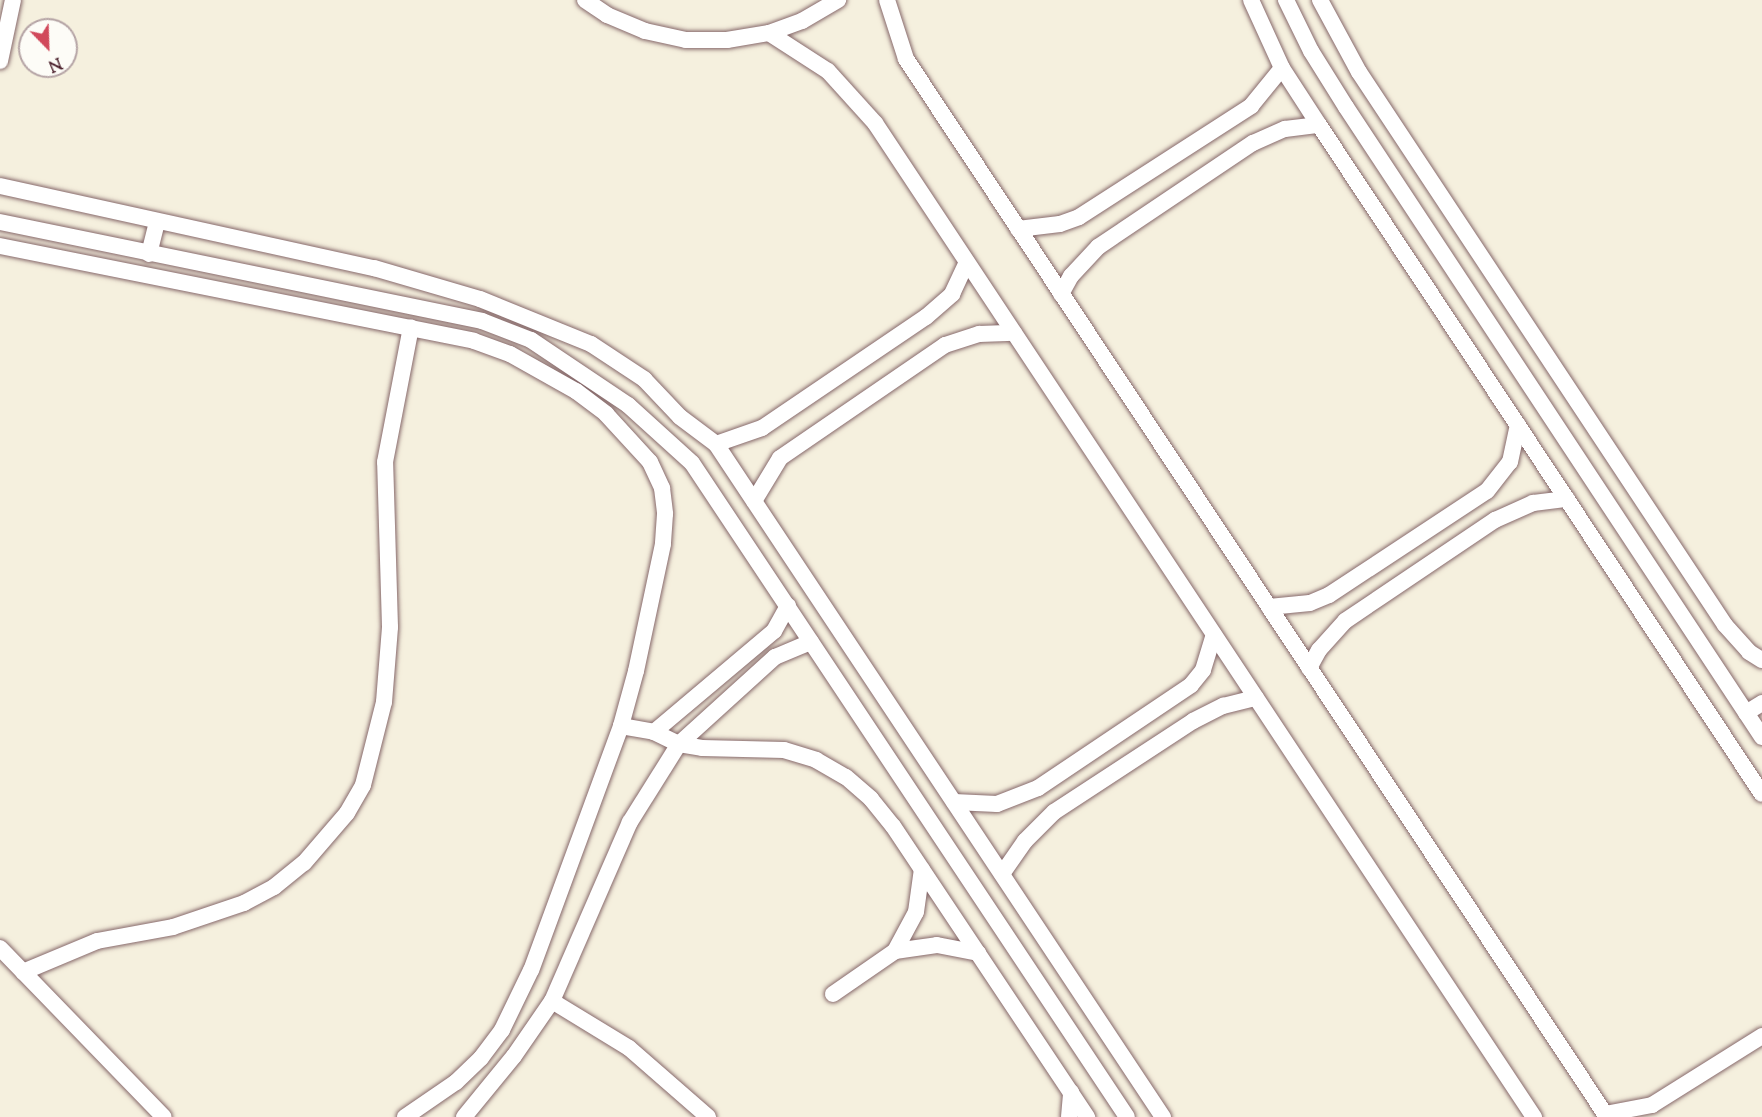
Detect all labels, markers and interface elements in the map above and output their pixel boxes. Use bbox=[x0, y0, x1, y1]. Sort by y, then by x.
north arrow bbox=[18, 18, 78, 78]
text: N bbox=[44, 50, 65, 76]

